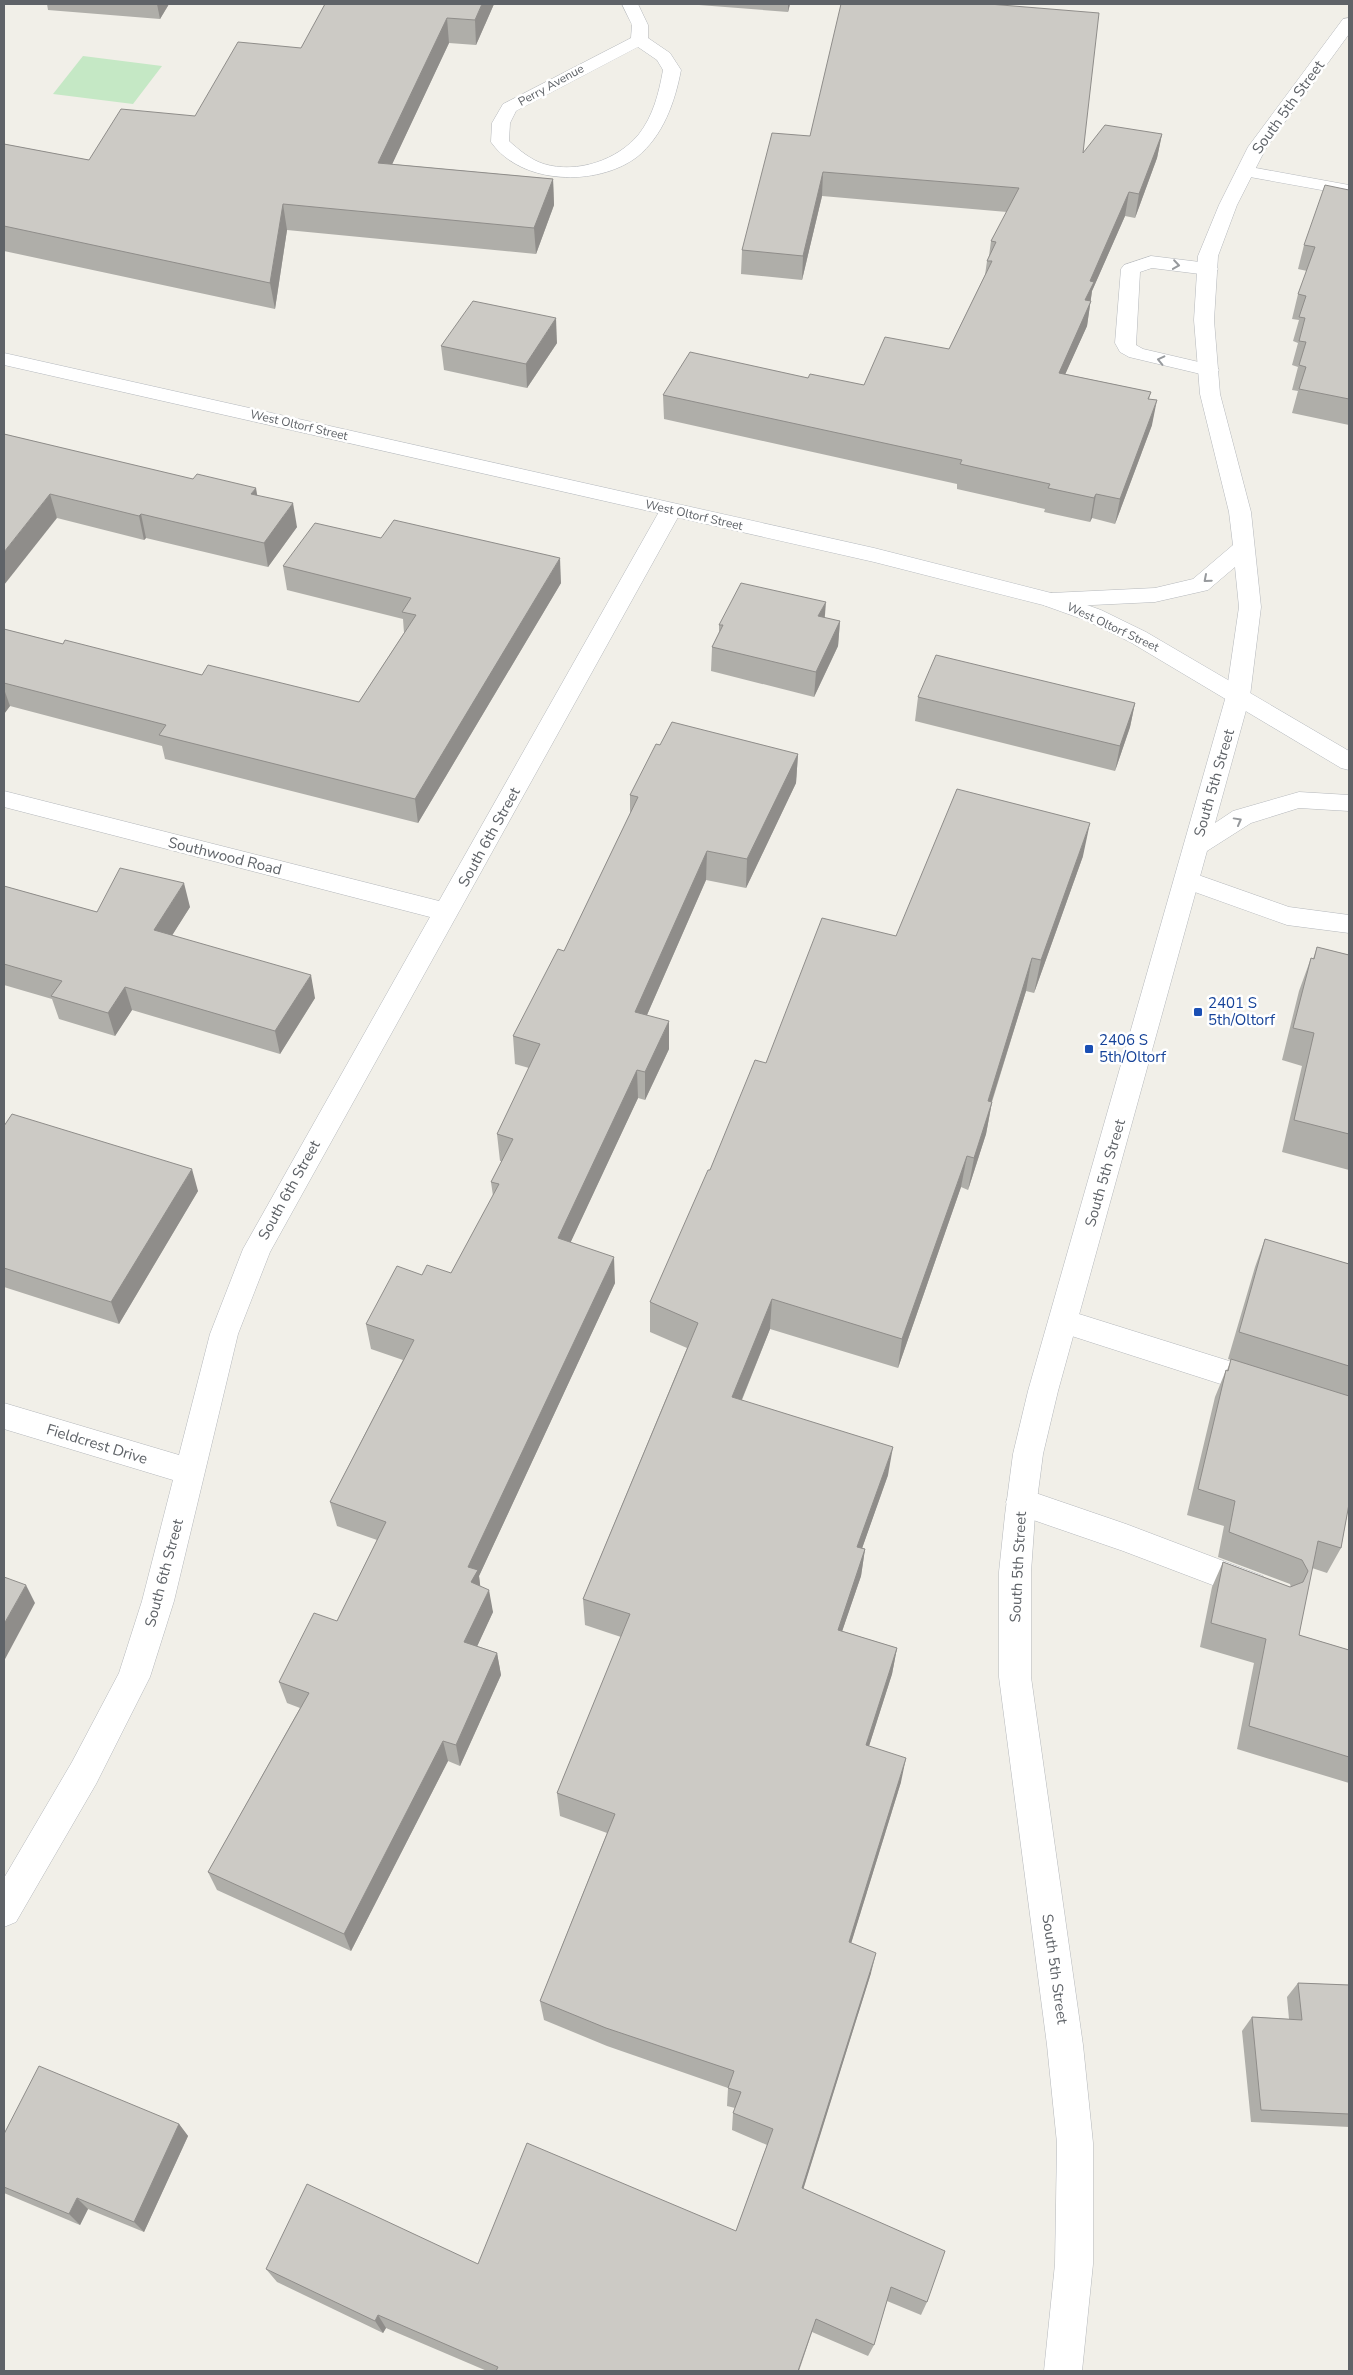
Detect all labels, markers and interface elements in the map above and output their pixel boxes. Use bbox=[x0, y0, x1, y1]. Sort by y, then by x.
street label: South 5th Street bbox=[1247, 56, 1329, 158]
street label: Perry Avenue bbox=[515, 60, 587, 110]
one-way arrow bbox=[1173, 259, 1181, 270]
one-way arrow bbox=[1156, 355, 1165, 366]
street label: West Oltorf Street bbox=[249, 406, 350, 444]
street label: West Oltorf Street bbox=[644, 496, 745, 534]
one-way arrow bbox=[1203, 573, 1212, 582]
street label: West Oltorf Street bbox=[1064, 599, 1162, 656]
street label: South 5th Street bbox=[1189, 726, 1239, 839]
street label: South 6th Street bbox=[453, 783, 525, 890]
one-way arrow bbox=[1232, 817, 1241, 827]
street label: Southwood Road bbox=[166, 832, 284, 880]
place label: 2401 S 5th/Oltorf bbox=[1208, 993, 1276, 1030]
marker: 2401 S 5th/Oltorf bbox=[1192, 1006, 1204, 1018]
place label: 2406 S 5th/Oltorf bbox=[1099, 1030, 1167, 1067]
marker: 2406 S 5th/Oltorf bbox=[1083, 1043, 1095, 1055]
street label: South 5th Street bbox=[1080, 1116, 1130, 1229]
street label: South 6th Street bbox=[253, 1136, 325, 1243]
street label: Fieldcrest Drive bbox=[44, 1419, 150, 1469]
street label: South 5th Street bbox=[1005, 1510, 1031, 1623]
street label: South 6th Street bbox=[140, 1516, 188, 1629]
street label: South 5th Street bbox=[1037, 1913, 1073, 2026]

